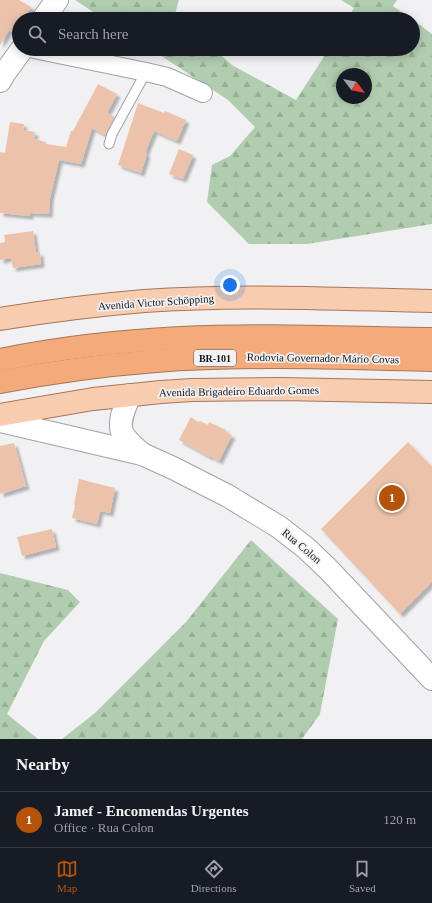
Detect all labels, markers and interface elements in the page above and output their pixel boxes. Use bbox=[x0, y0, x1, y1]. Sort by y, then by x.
search box bbox=[12, 12, 420, 56]
icon: search bbox=[26, 23, 48, 45]
text: Search here bbox=[58, 26, 128, 42]
north arrow bbox=[336, 68, 372, 104]
your location bbox=[220, 275, 240, 295]
street label: Avenida Victor Schöpping bbox=[98, 292, 215, 312]
road number: BR-101 bbox=[194, 350, 236, 366]
street label: Rodovia Governador Mário Covas bbox=[247, 351, 399, 365]
street label: Avenida Brigadeiro Eduardo Gomes bbox=[159, 384, 319, 398]
pin: 1 bbox=[379, 483, 405, 513]
street label: Rua Colon bbox=[280, 526, 324, 566]
text: Nearby bbox=[16, 755, 70, 774]
text: Jamef - Encomendas Urgentes bbox=[54, 803, 249, 819]
text: 1 bbox=[26, 812, 32, 827]
text: 120 m bbox=[383, 812, 416, 827]
text: Office · Rua Colon bbox=[54, 820, 154, 835]
tab: Map bbox=[56, 858, 78, 894]
tab: Directions bbox=[191, 858, 236, 894]
tab: Saved bbox=[349, 858, 376, 894]

